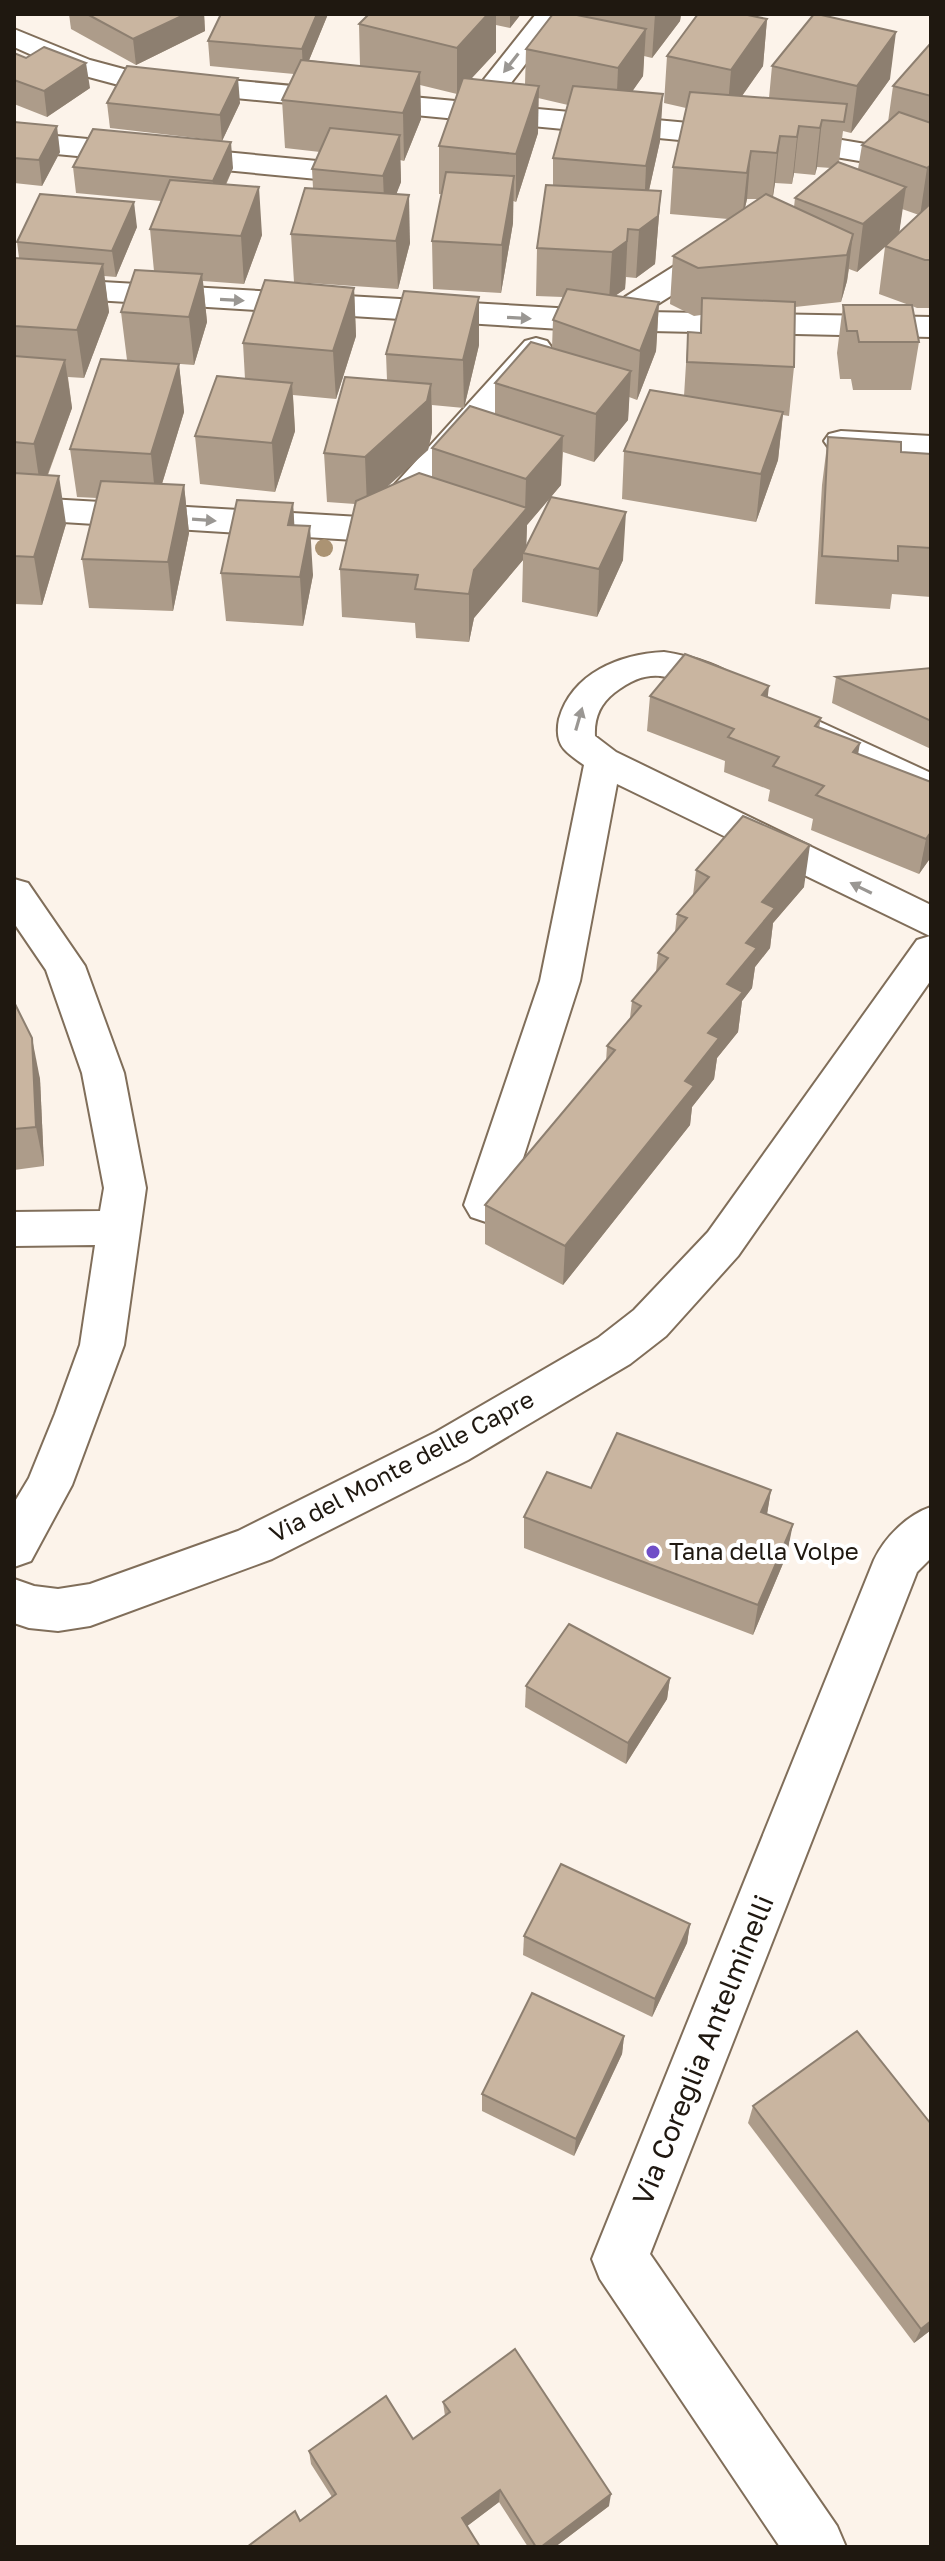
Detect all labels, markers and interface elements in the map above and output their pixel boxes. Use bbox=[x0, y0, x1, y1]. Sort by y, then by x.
one-way arrow bbox=[504, 53, 520, 73]
one-way arrow bbox=[220, 294, 245, 307]
one-way arrow bbox=[507, 312, 532, 325]
one-way arrow bbox=[192, 514, 217, 527]
one-way arrow bbox=[573, 707, 586, 731]
one-way arrow bbox=[849, 881, 873, 895]
street label: Via del Monte delle Capre bbox=[264, 1384, 538, 1548]
place label: Tana della Volpe bbox=[669, 1536, 859, 1565]
marker: Tana della Volpe bbox=[644, 1543, 662, 1561]
street label: Via Coreglia Antelminelli bbox=[625, 1890, 780, 2210]

